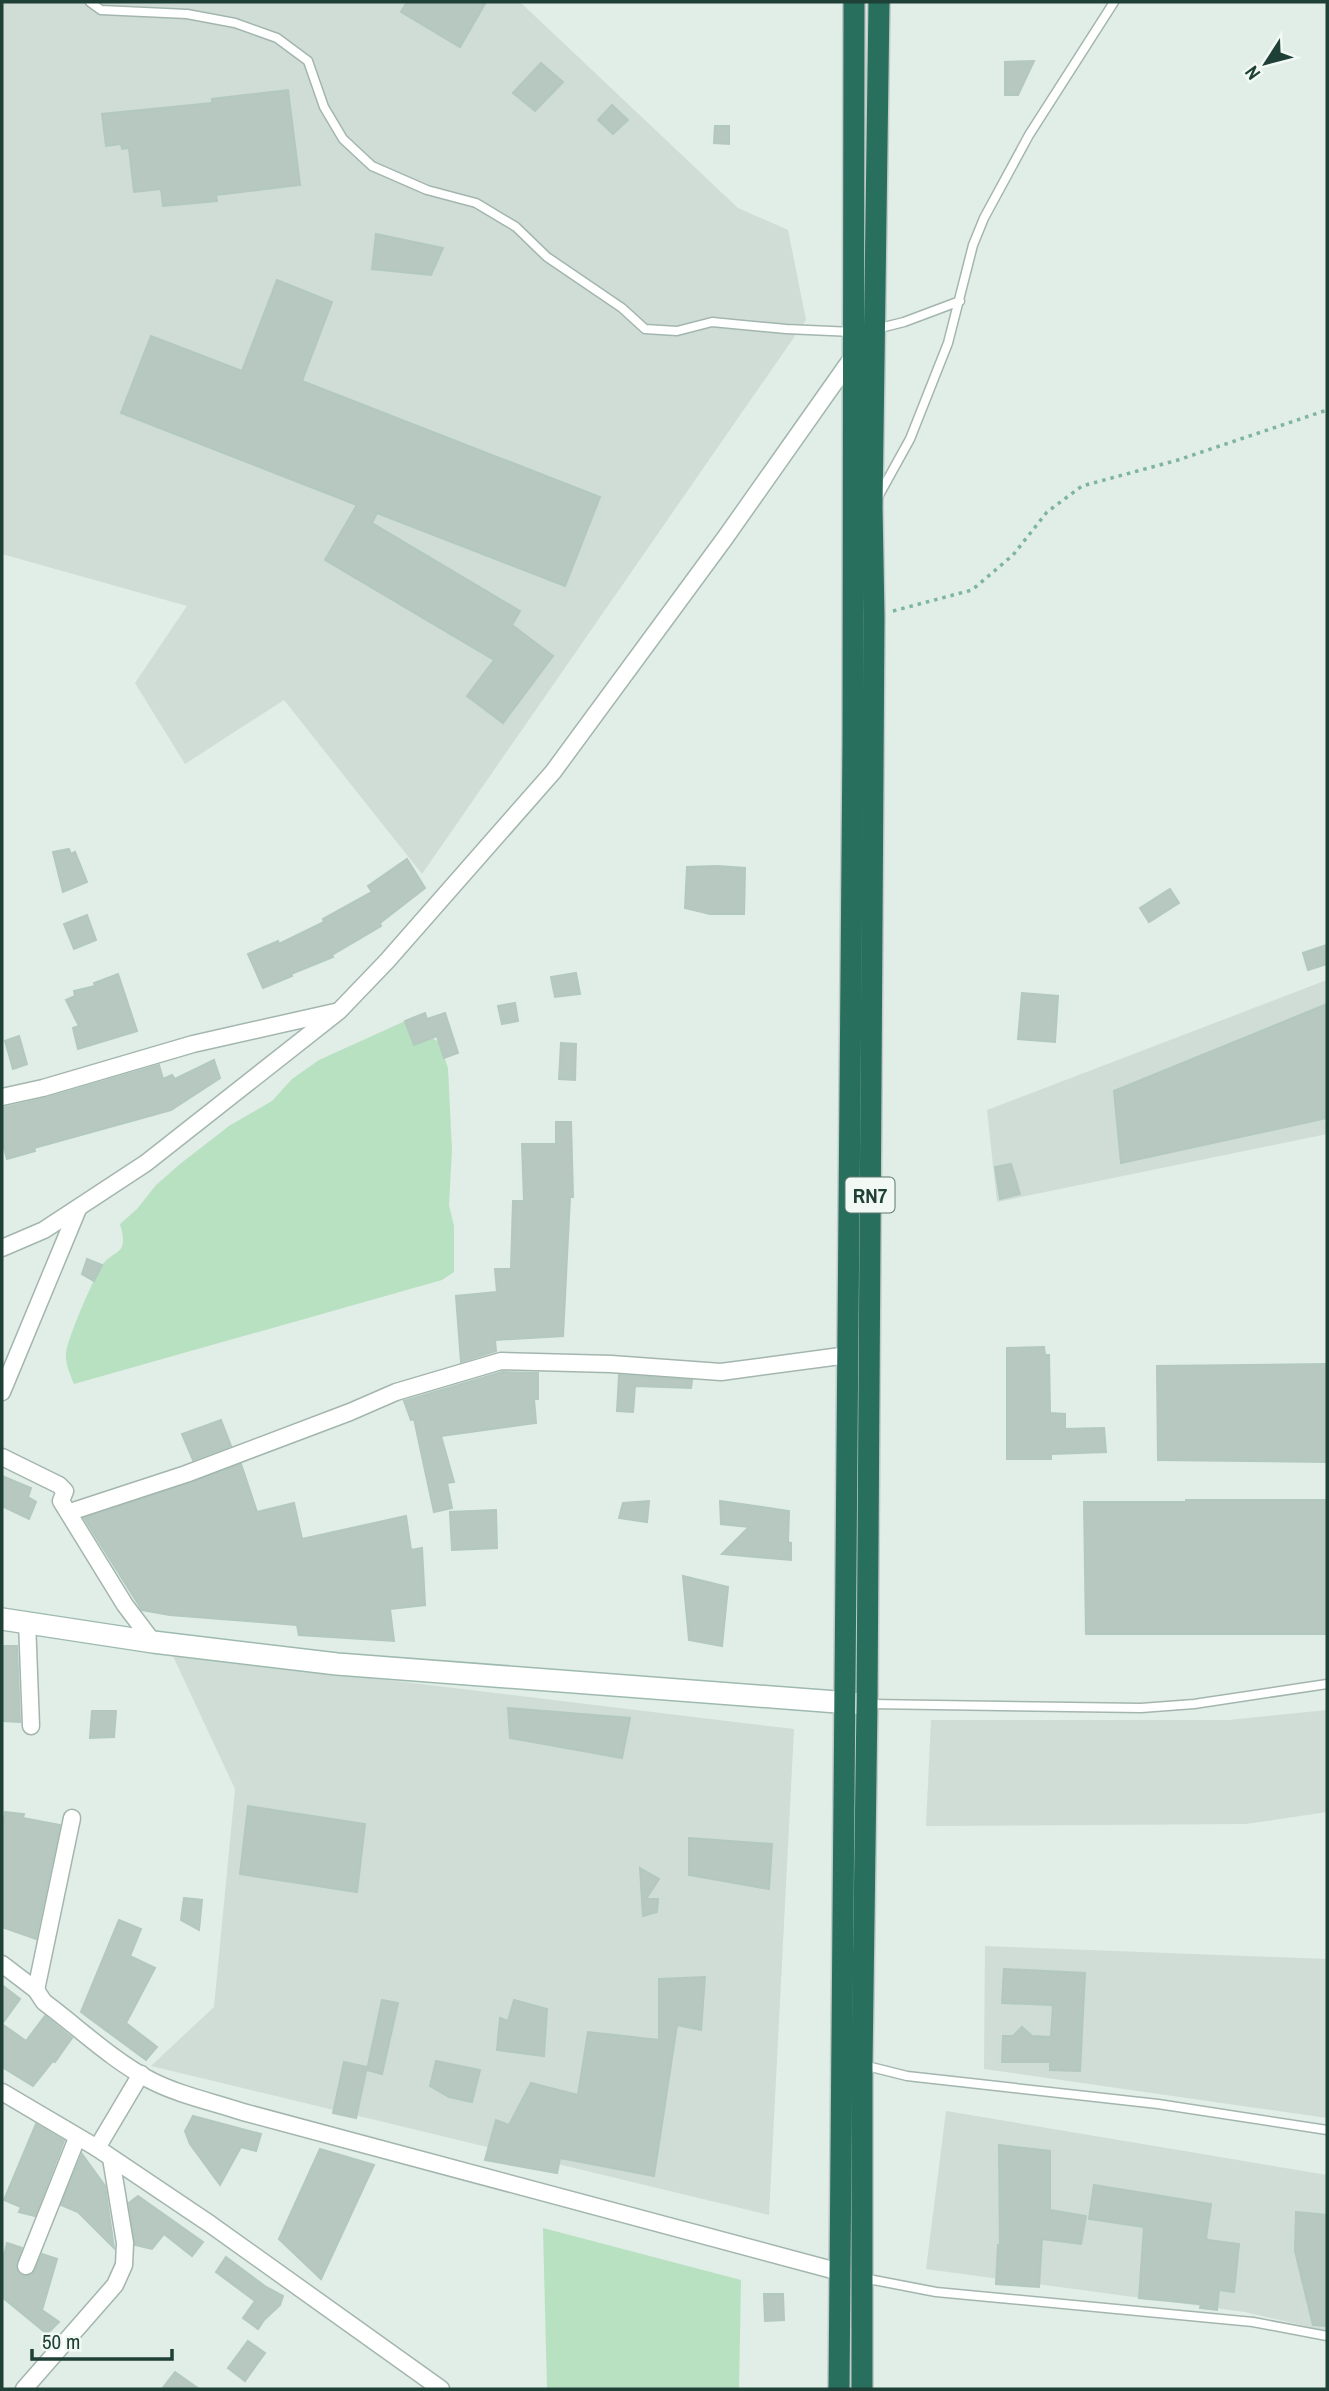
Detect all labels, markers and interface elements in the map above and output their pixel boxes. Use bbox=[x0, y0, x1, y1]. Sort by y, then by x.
north arrow bbox=[1231, 28, 1301, 98]
text: N bbox=[1238, 61, 1266, 85]
road number: RN7 bbox=[846, 1178, 894, 1212]
scale bar bbox=[32, 2318, 172, 2362]
text: 50 m bbox=[42, 2327, 80, 2356]

